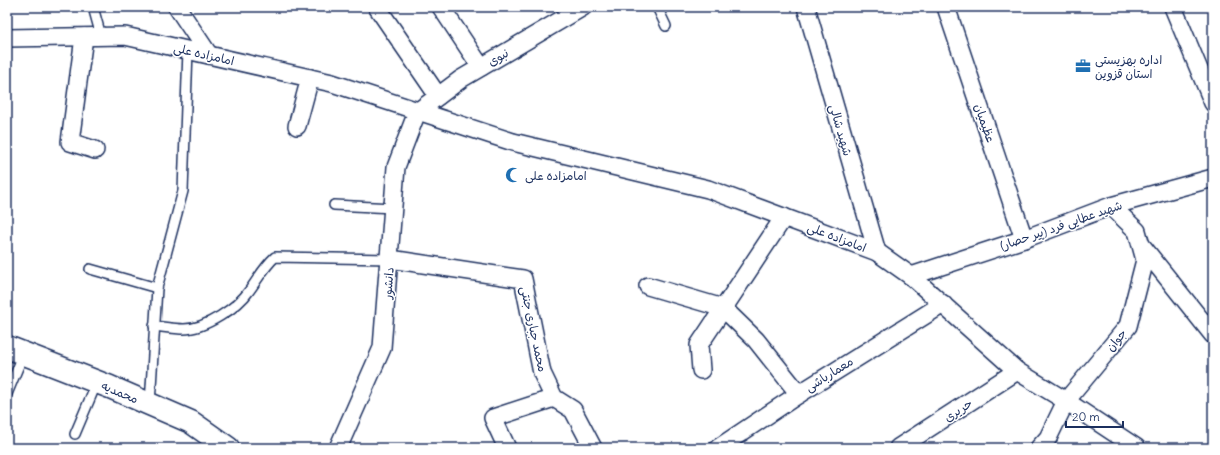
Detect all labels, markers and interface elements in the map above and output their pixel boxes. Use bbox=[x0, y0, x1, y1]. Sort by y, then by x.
street label: امامزاده علی bbox=[172, 40, 236, 69]
street label: نبوی bbox=[485, 45, 512, 70]
place label: اداره بهزیستی استان قزوین bbox=[1095, 52, 1162, 82]
office icon: اداره بهزیستی استان قزوین bbox=[1074, 57, 1092, 75]
street label: شهید شالی bbox=[826, 102, 856, 158]
street label: عظیمیان bbox=[971, 102, 999, 144]
mosque icon: امامزاده علی bbox=[504, 166, 522, 184]
place label: امامزاده علی bbox=[525, 168, 587, 184]
street label: شهید عطایی فرد (پیر حصار) bbox=[998, 197, 1124, 254]
street label: امامزاده علی bbox=[805, 219, 869, 256]
street label: دانشور bbox=[379, 266, 398, 301]
street label: محمد جباری جنتی bbox=[517, 285, 550, 373]
street label: جوان bbox=[1103, 326, 1130, 355]
street label: معمارباشی bbox=[802, 353, 856, 395]
street label: محمدیه bbox=[99, 378, 141, 406]
street label: حریری bbox=[941, 395, 975, 425]
scale bar bbox=[1066, 403, 1123, 429]
text: 20 m bbox=[1072, 409, 1100, 424]

